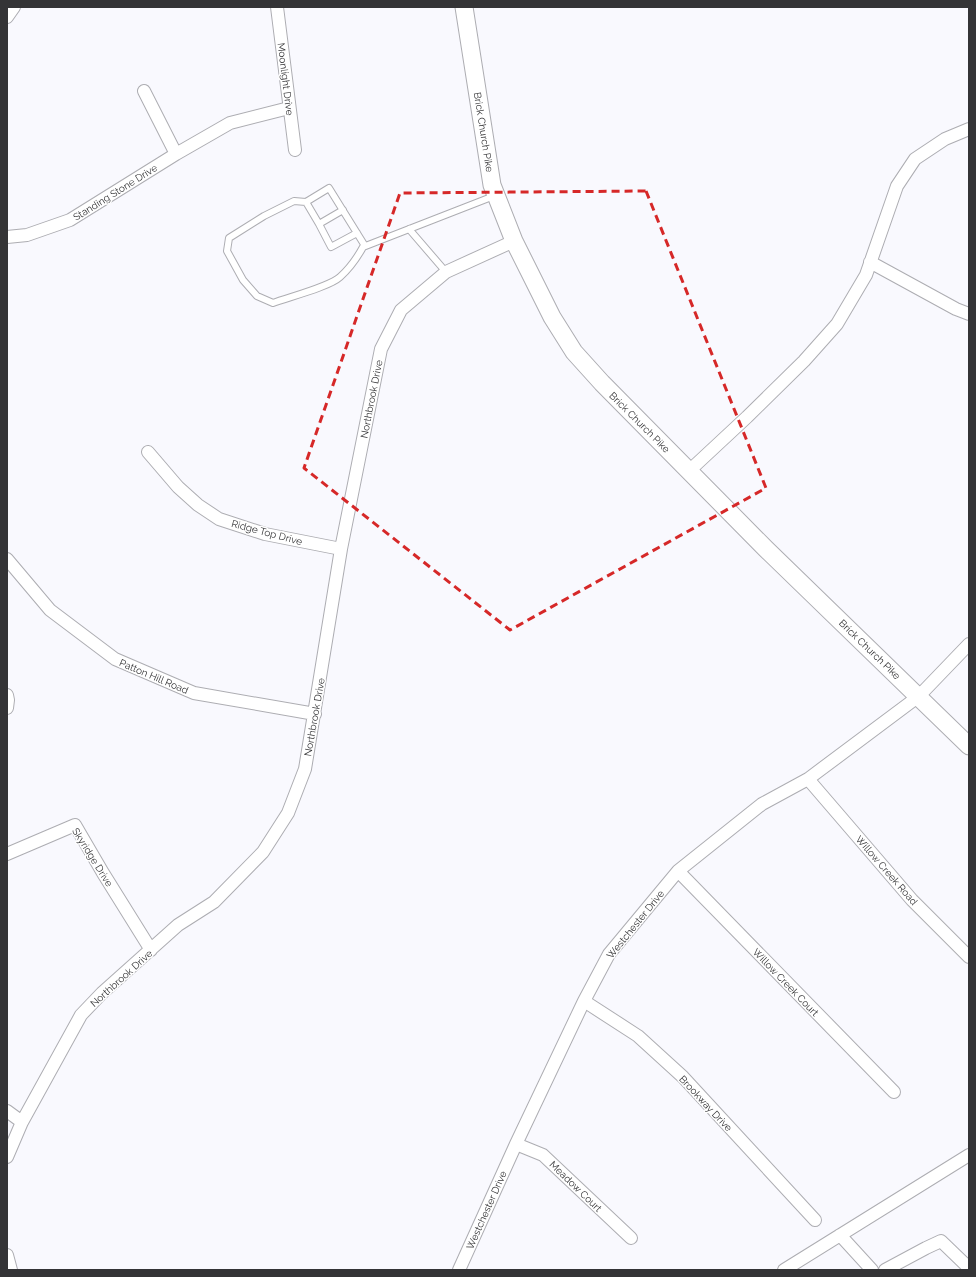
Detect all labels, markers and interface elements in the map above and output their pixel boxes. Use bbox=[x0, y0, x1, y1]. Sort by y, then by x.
street label: Moonlight Drive bbox=[276, 42, 295, 116]
street label: Brick Church Pike bbox=[472, 91, 495, 173]
street label: Standing Stone Drive bbox=[71, 162, 159, 223]
street label: Northbrook Drive bbox=[359, 359, 384, 439]
street label: Brick Church Pike bbox=[607, 390, 672, 455]
street label: Ridge Top Drive bbox=[230, 518, 304, 547]
street label: Brick Church Pike bbox=[837, 617, 903, 681]
street label: Patton Hill Road bbox=[118, 657, 190, 696]
street label: Northbrook Drive bbox=[302, 677, 327, 757]
street label: Skyridge Drive bbox=[70, 826, 115, 889]
street label: Willow Creek Road bbox=[854, 833, 920, 907]
street label: Westchester Drive bbox=[604, 888, 666, 961]
street label: Willow Creek Court bbox=[751, 946, 821, 1019]
street label: Northbrook Drive bbox=[88, 948, 155, 1009]
street label: Brookway Drive bbox=[677, 1073, 734, 1134]
street label: Meadow Court bbox=[547, 1159, 604, 1214]
street label: Westchester Drive bbox=[464, 1169, 509, 1251]

